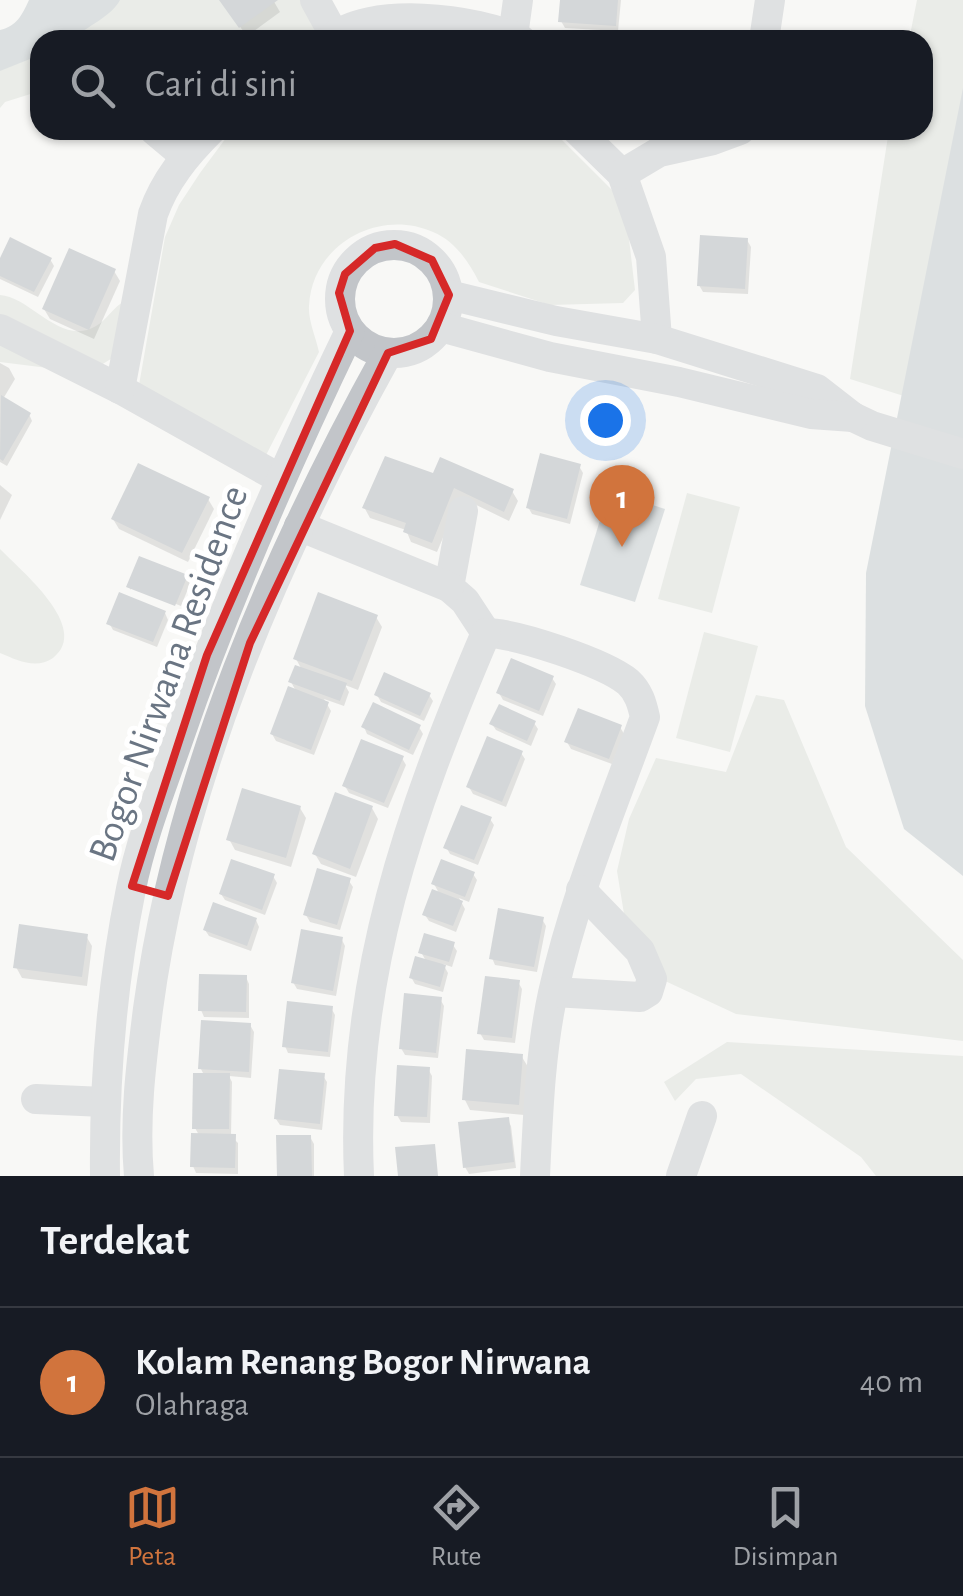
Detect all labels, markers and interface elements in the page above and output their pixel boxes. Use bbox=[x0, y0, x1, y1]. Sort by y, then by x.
search box bbox=[30, 30, 933, 140]
icon: search bbox=[65, 58, 120, 113]
text: Cari di sini bbox=[145, 66, 297, 104]
your location bbox=[580, 395, 631, 446]
pin: 1 bbox=[590, 464, 654, 547]
street label: Bogor Nirwana Residence bbox=[82, 480, 256, 867]
text: Terdekat bbox=[40, 1220, 189, 1262]
text: Kolam Renang Bogor Nirwana bbox=[135, 1344, 591, 1382]
text: 1 bbox=[67, 1366, 78, 1398]
text: 40 m bbox=[860, 1366, 923, 1398]
text: Olahraga bbox=[135, 1389, 249, 1421]
tab: Peta bbox=[125, 1480, 180, 1574]
tab: Rute bbox=[429, 1480, 484, 1574]
tab: Disimpan bbox=[733, 1480, 838, 1574]

